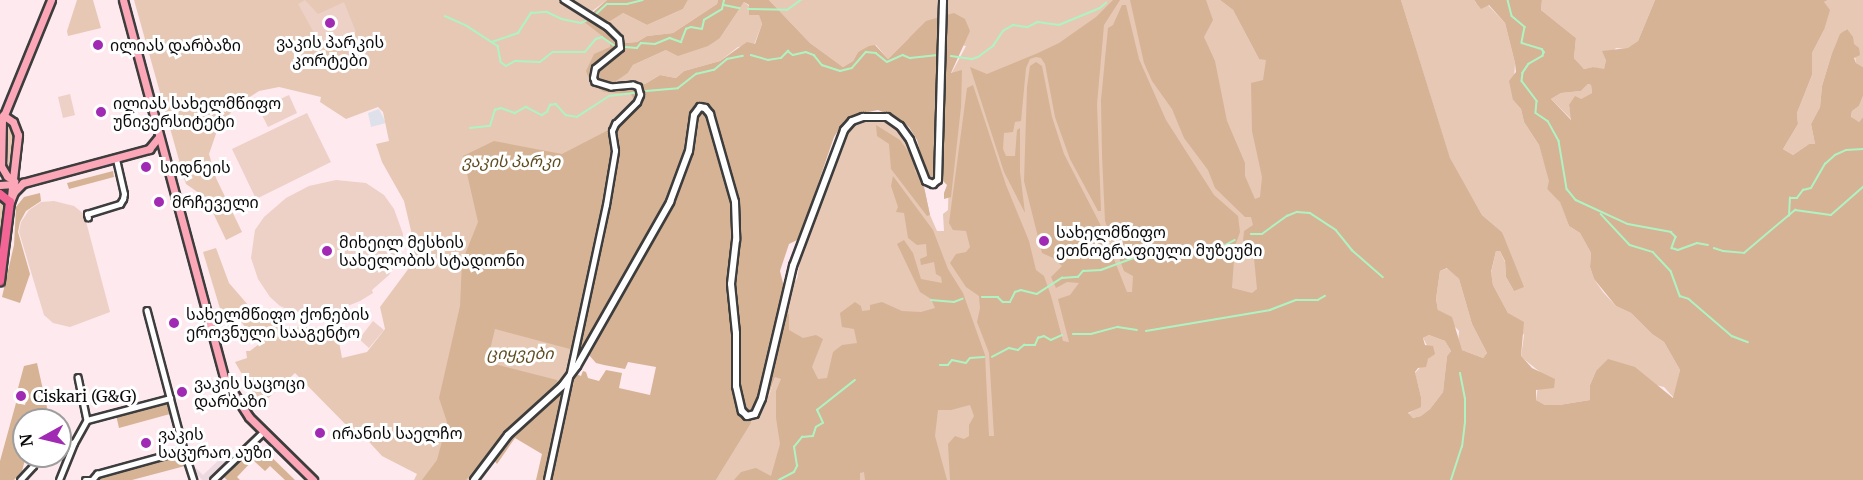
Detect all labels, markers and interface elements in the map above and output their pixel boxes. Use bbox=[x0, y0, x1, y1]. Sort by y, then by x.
marker: ვაკის პარკის კორტები bbox=[323, 16, 337, 30]
place label: ვაკის პარკის კორტები bbox=[276, 32, 384, 70]
place label: ილიას დარბაზი bbox=[110, 35, 241, 55]
marker: ილიას დარბაზი bbox=[91, 38, 105, 52]
place label: ილიას სახელმწიფო უნივერსიტეტი bbox=[113, 93, 281, 131]
marker: ილიას სახელმწიფო უნივერსიტეტი bbox=[94, 105, 108, 119]
park label: ვაკის პარკი bbox=[462, 151, 560, 171]
place label: სიდნეის bbox=[160, 157, 231, 177]
marker: სიდნეის bbox=[137, 158, 155, 176]
place label: მრჩეველი bbox=[172, 192, 259, 212]
marker: მრჩეველი bbox=[150, 193, 168, 211]
place label: სახელმწიფო ეთნოგრაფიული მუზეუმი bbox=[1056, 222, 1262, 260]
place label: მიხეილ მესხის სახელობის სტადიონი bbox=[339, 232, 525, 270]
marker: სახელმწიფო ეთნოგრაფიული მუზეუმი bbox=[1037, 234, 1051, 248]
marker: მიხეილ მესხის სახელობის სტადიონი bbox=[320, 244, 334, 258]
place label: სახელმწიფო ქონების ეროვნული სააგენტო bbox=[186, 304, 370, 342]
marker: სახელმწიფო ქონების ეროვნული სააგენტო bbox=[167, 316, 181, 330]
park label: ციყვები bbox=[487, 343, 553, 363]
place label: ვაკის საცოცი დარბაზი bbox=[194, 373, 305, 411]
marker: ვაკის საცოცი დარბაზი bbox=[175, 385, 189, 399]
place label: Ciskari (G&G) bbox=[33, 386, 137, 406]
marker: Ciskari (G&G) bbox=[14, 389, 28, 403]
north arrow bbox=[12, 408, 72, 468]
place label: ირანის საელჩო bbox=[332, 423, 462, 443]
place label: ვაკის საცურაო აუზი bbox=[158, 424, 272, 462]
marker: ირანის საელჩო bbox=[313, 426, 327, 440]
text: N bbox=[15, 433, 37, 448]
marker: ვაკის საცურაო აუზი bbox=[139, 436, 153, 450]

